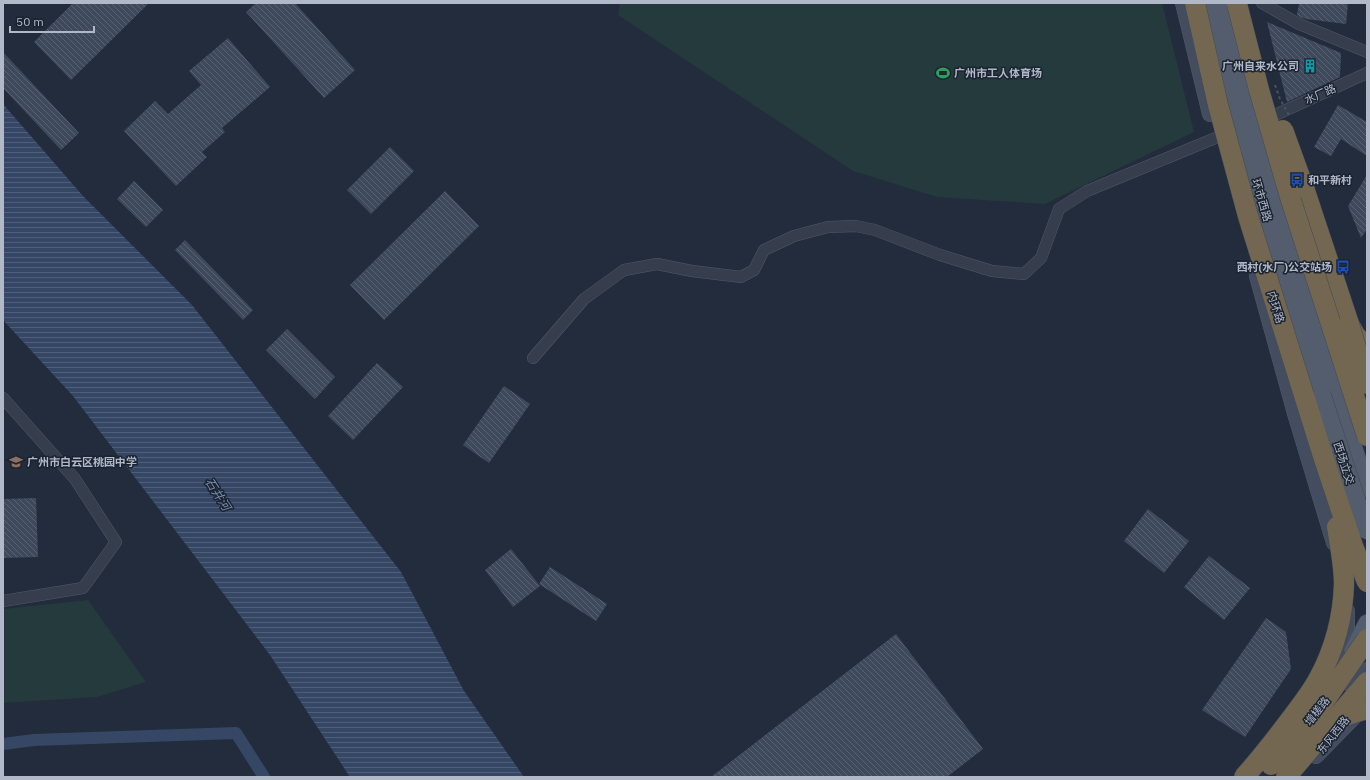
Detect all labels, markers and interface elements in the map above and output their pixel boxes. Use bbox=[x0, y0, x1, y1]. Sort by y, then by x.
scale bar bbox=[10, 8, 94, 34]
text: 50 m bbox=[16, 14, 44, 29]
building icon: 广州自来水公司 bbox=[1302, 58, 1318, 74]
place label: 广州自来水公司 bbox=[1222, 59, 1299, 73]
sports icon: 广州市工人体育场 bbox=[935, 65, 951, 81]
place label: 广州市工人体育场 bbox=[954, 66, 1042, 80]
street label: 水厂路 bbox=[1302, 81, 1338, 107]
bus stop icon: 和平新村 bbox=[1289, 172, 1305, 188]
place label: 和平新村 bbox=[1308, 173, 1352, 187]
street label: 环市西路 bbox=[1249, 177, 1275, 223]
bus stop icon: 西村(水厂)公交站场 bbox=[1335, 259, 1351, 275]
place label: 西村(水厂)公交站场 bbox=[1237, 260, 1332, 274]
street label: 内环路 bbox=[1264, 289, 1288, 325]
street label: 西场立交 bbox=[1331, 440, 1357, 486]
school or university icon: 广州市白云区桃园中学 bbox=[8, 454, 24, 470]
place label: 广州市白云区桃园中学 bbox=[27, 455, 137, 469]
water label: 石井河 bbox=[202, 475, 235, 515]
street label: 增槎路 bbox=[1301, 694, 1333, 728]
street label: 东风西路 bbox=[1314, 713, 1352, 757]

